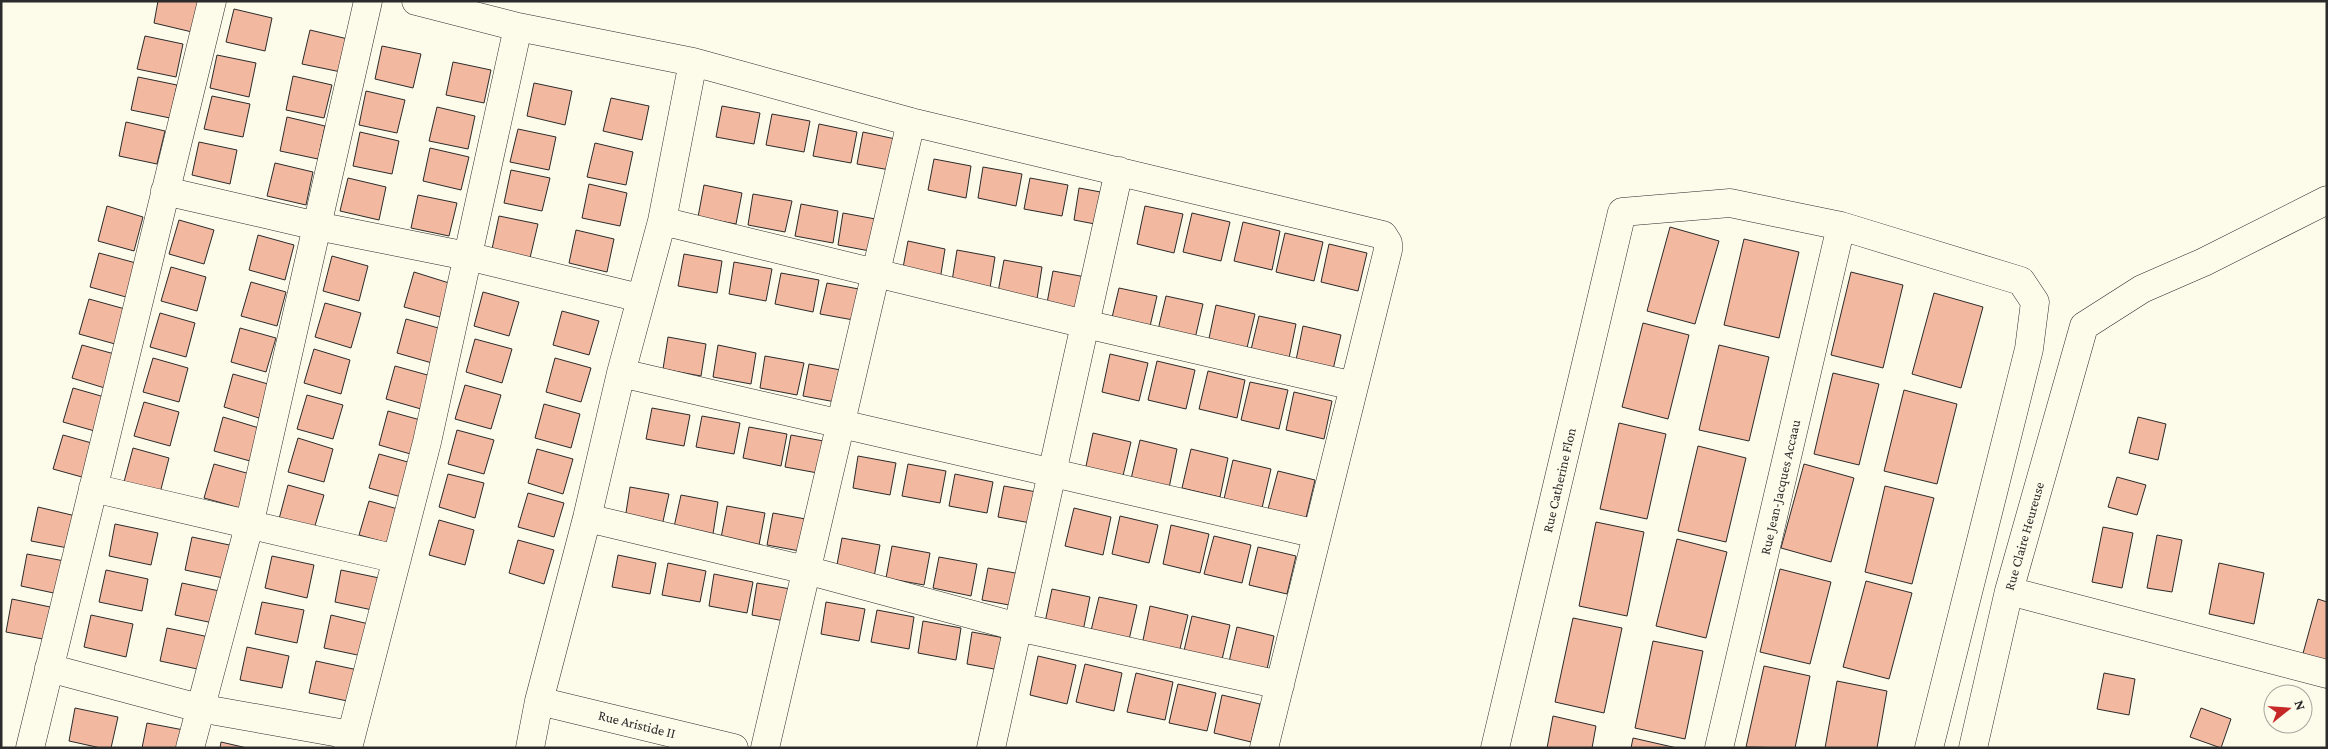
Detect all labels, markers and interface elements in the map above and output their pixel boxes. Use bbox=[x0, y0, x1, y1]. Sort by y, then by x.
street label: Rue Jean-Jacques Accaau bbox=[1757, 417, 1803, 556]
street label: Rue Catherine Flon bbox=[1539, 426, 1579, 534]
street label: Rue Claire Heureuse bbox=[2001, 480, 2047, 592]
north arrow bbox=[2263, 684, 2313, 734]
text: N bbox=[2291, 698, 2310, 713]
street label: Rue Aristide II bbox=[597, 707, 677, 741]

